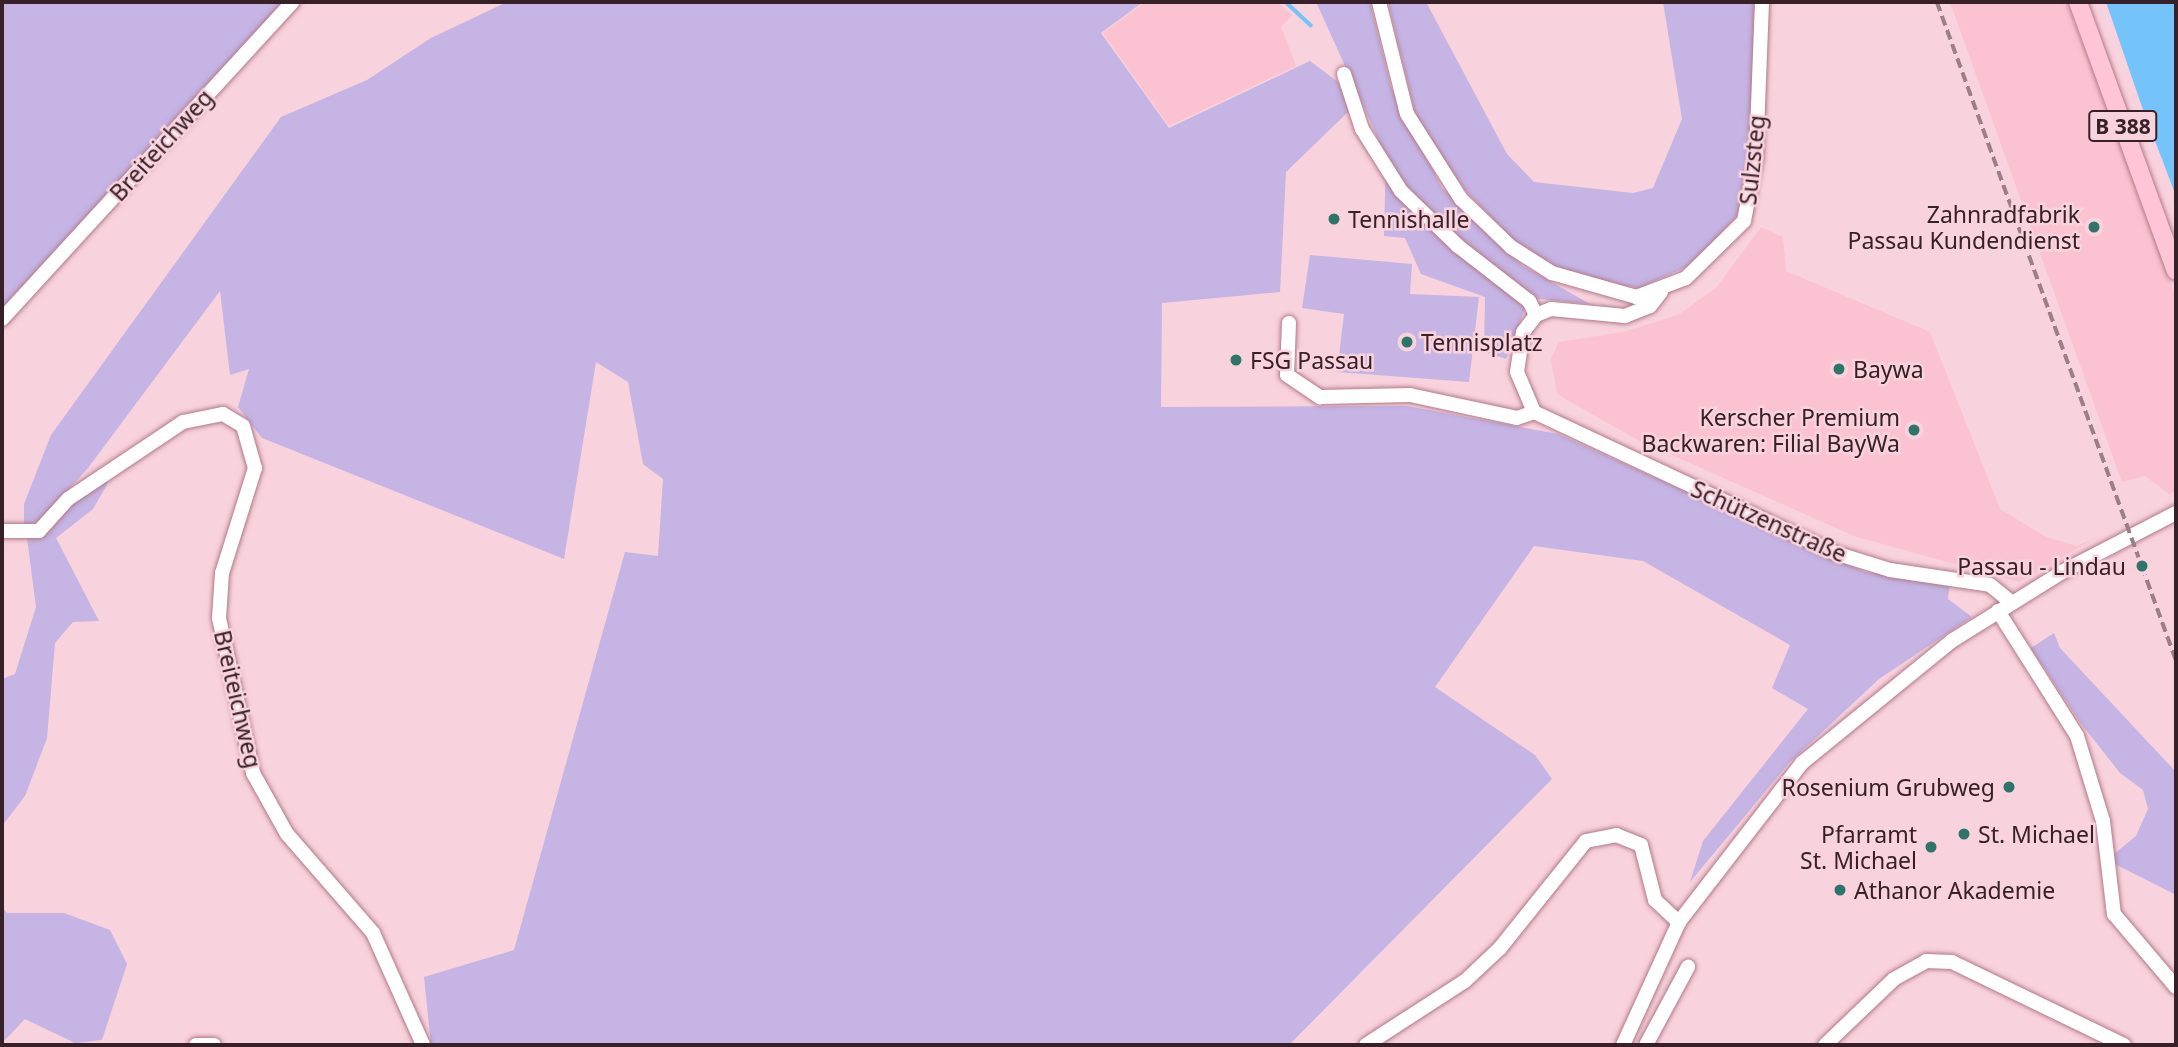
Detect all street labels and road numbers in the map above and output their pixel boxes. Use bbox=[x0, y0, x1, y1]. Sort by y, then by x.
street label: Breiteichweg bbox=[104, 84, 218, 206]
road number: B 388 bbox=[2088, 108, 2158, 144]
street label: Sulzsteg bbox=[1734, 114, 1770, 206]
street label: Schützenstraße bbox=[1687, 474, 1851, 568]
street label: Breiteichweg bbox=[209, 627, 267, 771]

